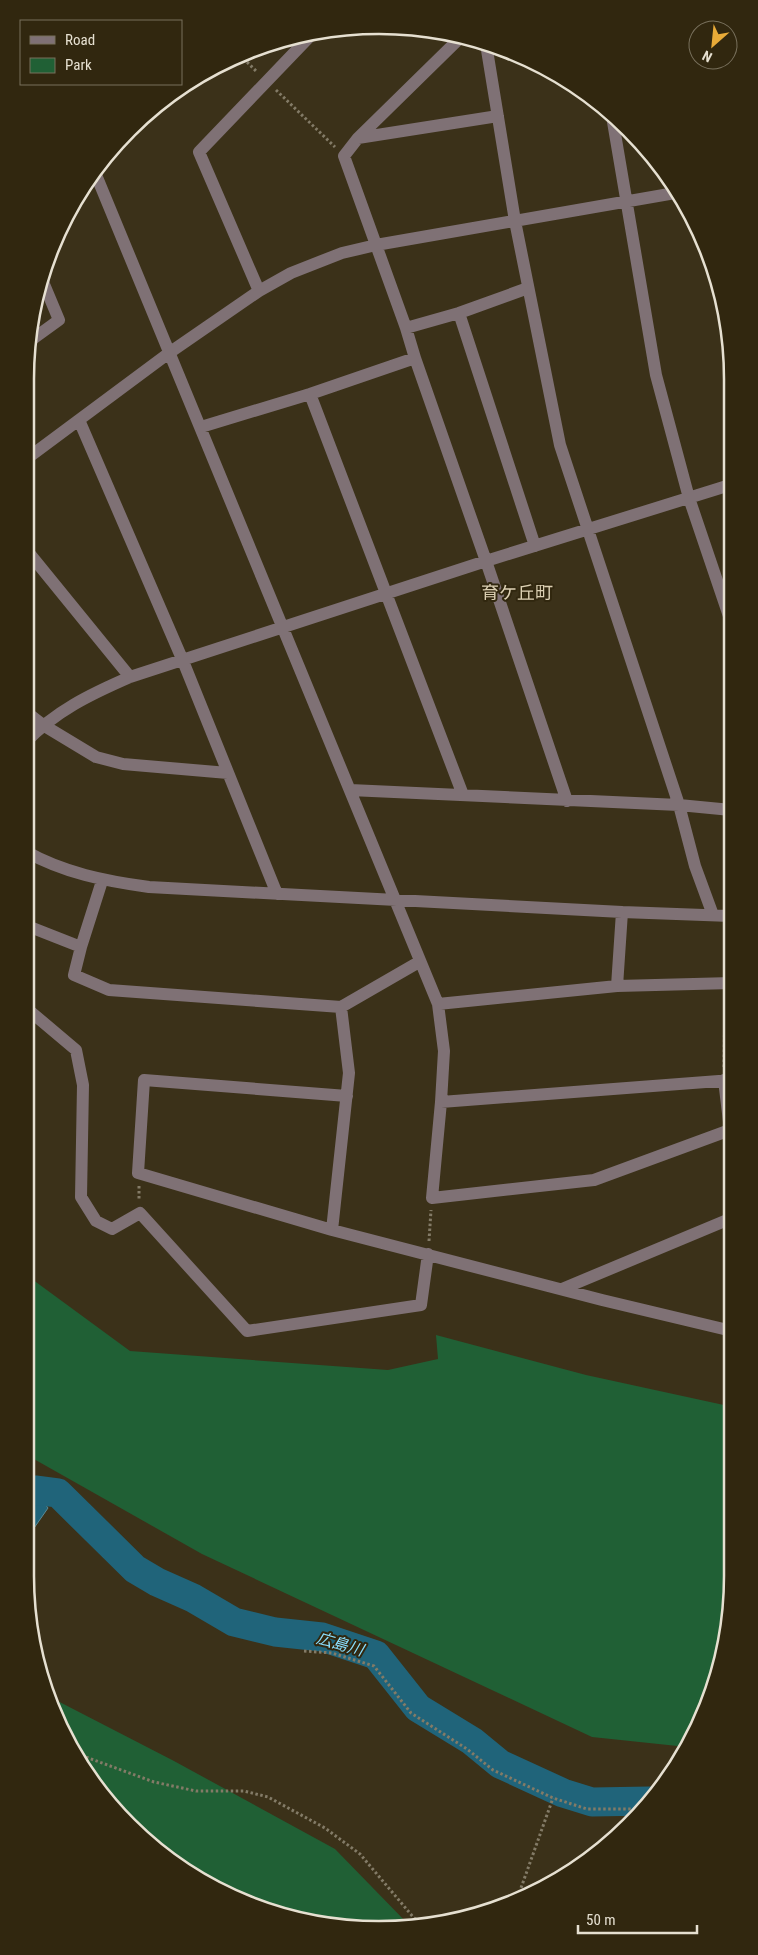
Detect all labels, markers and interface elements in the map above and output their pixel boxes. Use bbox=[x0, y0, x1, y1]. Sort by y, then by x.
legend bbox=[20, 20, 182, 85]
north arrow bbox=[688, 20, 738, 70]
text: Road bbox=[65, 31, 95, 49]
text: N bbox=[700, 48, 715, 66]
text: Park bbox=[65, 56, 92, 74]
district label: 育ケ丘町 bbox=[481, 582, 553, 603]
water label: 広島川 bbox=[314, 1628, 368, 1660]
scale bar bbox=[578, 1902, 697, 1934]
text: 50 m bbox=[586, 1911, 616, 1929]

